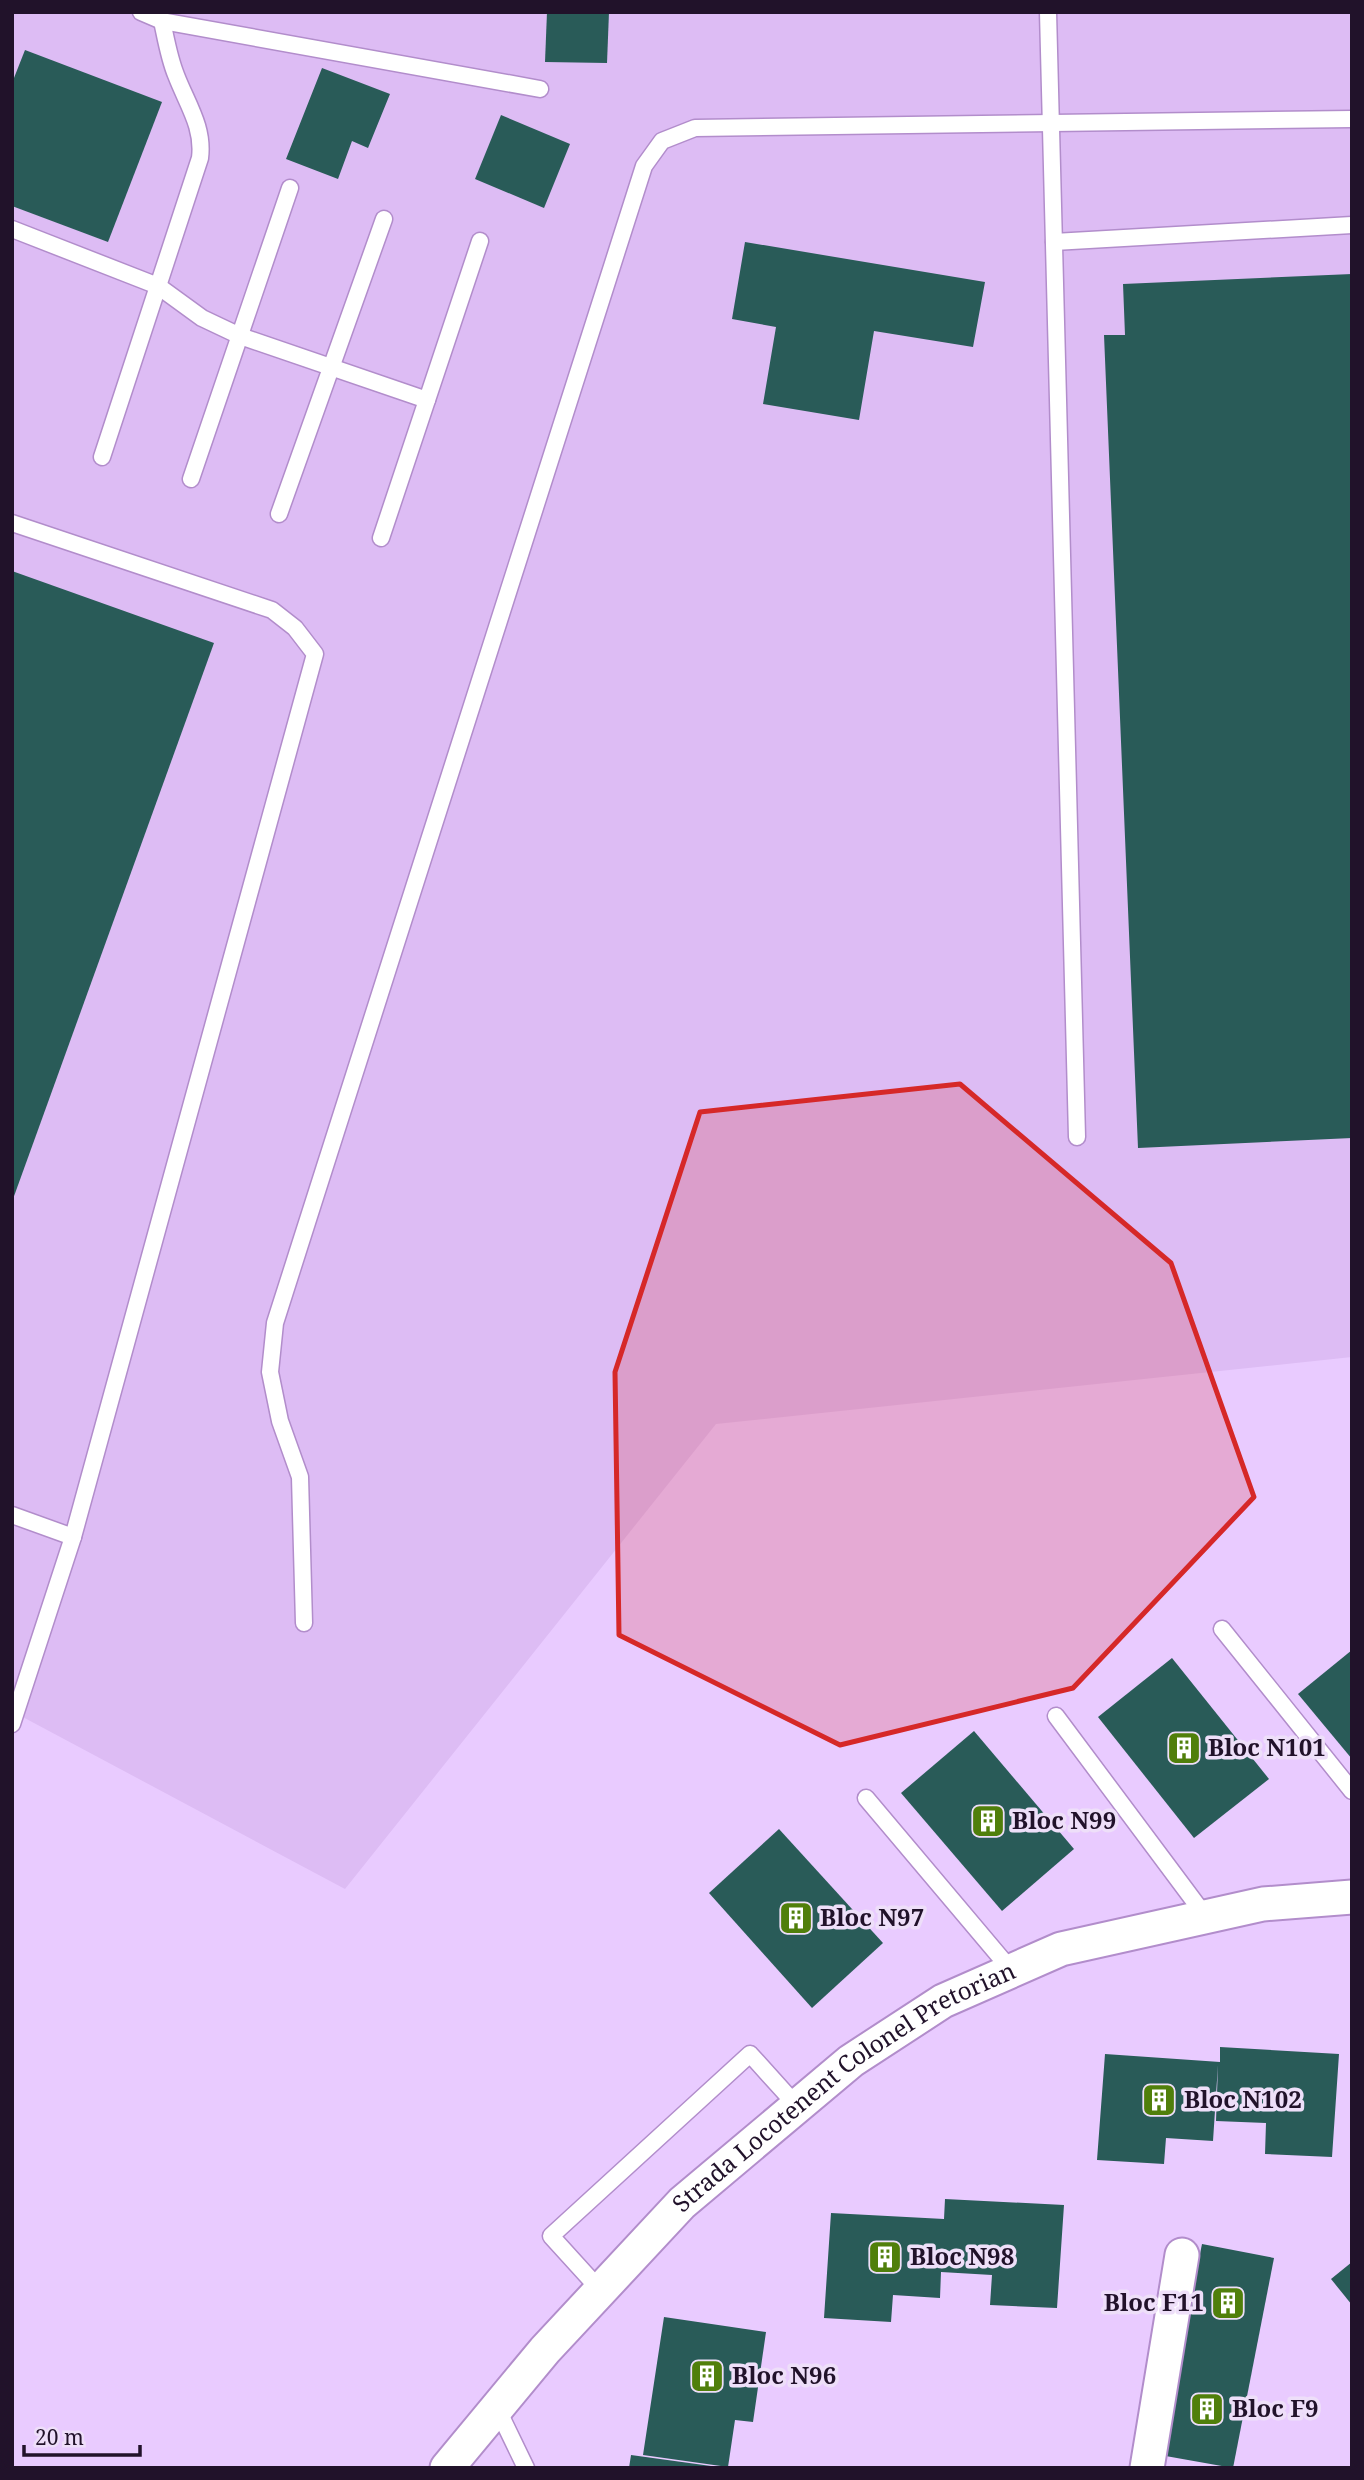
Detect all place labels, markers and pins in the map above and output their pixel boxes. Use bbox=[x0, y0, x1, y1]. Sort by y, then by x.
building icon: Bloc N101 bbox=[1165, 1729, 1203, 1767]
place label: Bloc N101 bbox=[1208, 1730, 1326, 1763]
building icon: Bloc N99 bbox=[969, 1802, 1007, 1840]
place label: Bloc N99 bbox=[1012, 1803, 1116, 1836]
building icon: Bloc N97 bbox=[777, 1899, 815, 1937]
place label: Bloc N97 bbox=[820, 1900, 924, 1933]
building icon: Bloc N102 bbox=[1140, 2081, 1178, 2119]
place label: Bloc N102 bbox=[1184, 2082, 1302, 2115]
building icon: Bloc N98 bbox=[866, 2238, 904, 2276]
place label: Bloc N98 bbox=[910, 2239, 1014, 2272]
building icon: Bloc F11 bbox=[1209, 2284, 1247, 2322]
place label: Bloc F11 bbox=[1104, 2285, 1204, 2318]
building icon: Bloc N96 bbox=[688, 2357, 726, 2395]
place label: Bloc N96 bbox=[732, 2358, 836, 2391]
building icon: Bloc F9 bbox=[1188, 2390, 1226, 2428]
place label: Bloc F9 bbox=[1232, 2391, 1319, 2424]

